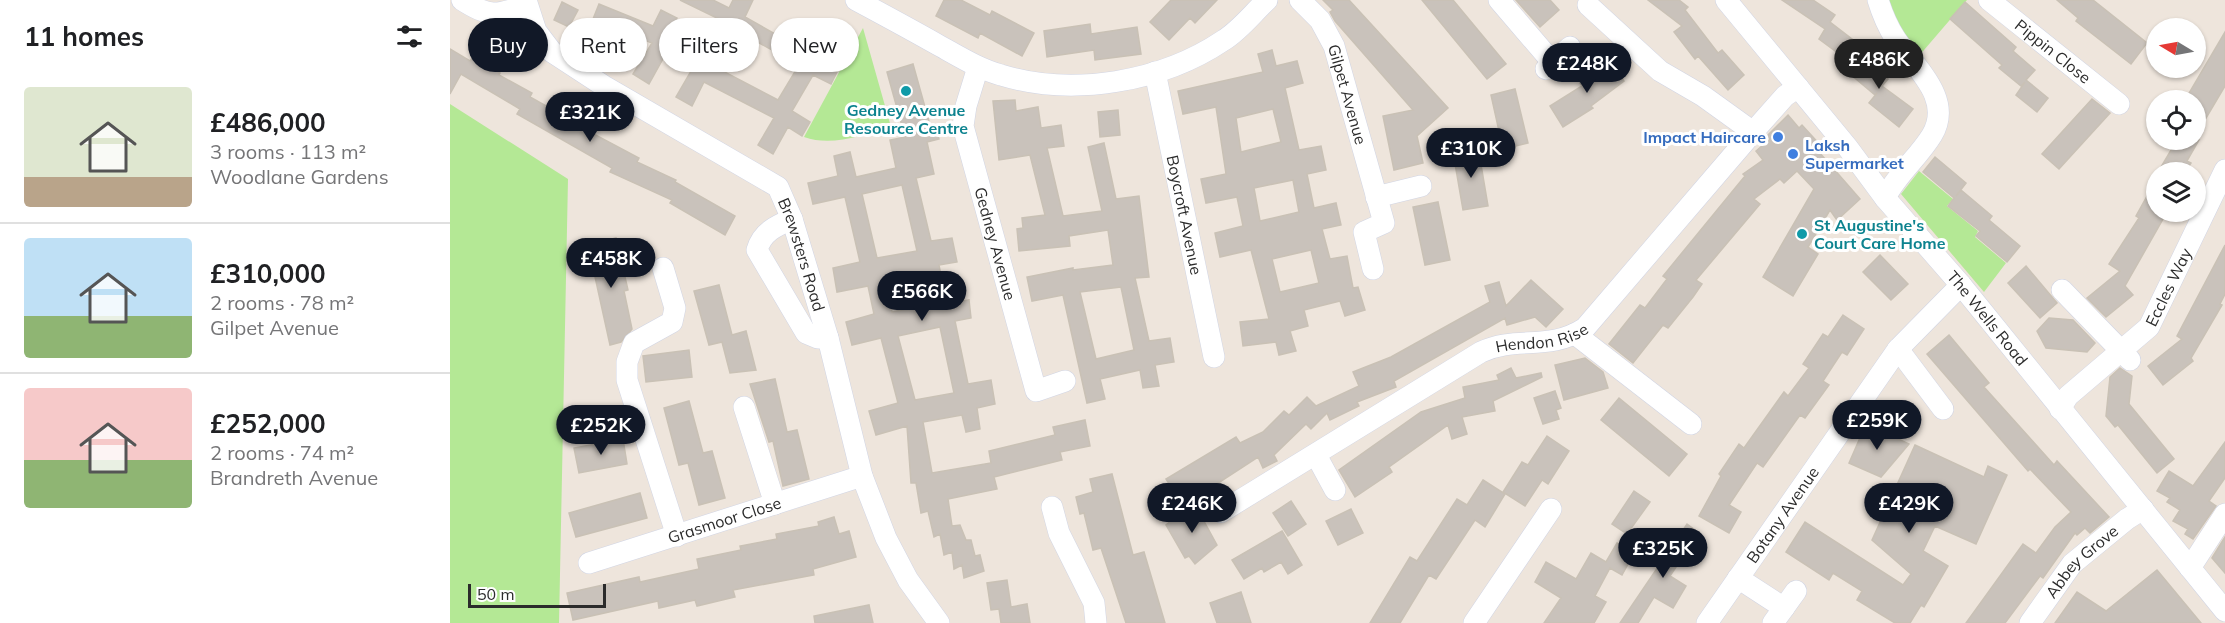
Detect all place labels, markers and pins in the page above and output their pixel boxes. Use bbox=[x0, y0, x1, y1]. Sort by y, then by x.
pin: £486K bbox=[1837, 39, 1921, 90]
pin: £248K bbox=[1545, 43, 1629, 94]
marker: Gedney Avenue Resource Centre bbox=[899, 84, 913, 98]
pin: £321K bbox=[548, 92, 632, 143]
place label: Gedney Avenue Resource Centre bbox=[844, 100, 968, 138]
place label: Impact Haircare bbox=[1643, 127, 1766, 147]
pin: £310K bbox=[1429, 128, 1513, 179]
marker: Impact Haircare bbox=[1771, 130, 1785, 144]
place label: Laksh Supermarket bbox=[1805, 135, 1904, 173]
marker: Laksh Supermarket bbox=[1786, 147, 1800, 161]
place label: St Augustine's Court Care Home bbox=[1814, 215, 1946, 253]
marker: St Augustine's Court Care Home bbox=[1795, 227, 1809, 241]
pin: £458K bbox=[569, 238, 653, 289]
pin: £566K bbox=[880, 271, 964, 322]
pin: £259K bbox=[1835, 400, 1919, 451]
pin: £252K bbox=[559, 405, 643, 456]
pin: £246K bbox=[1150, 483, 1234, 534]
pin: £429K bbox=[1867, 483, 1951, 534]
pin: £325K bbox=[1621, 528, 1705, 579]

